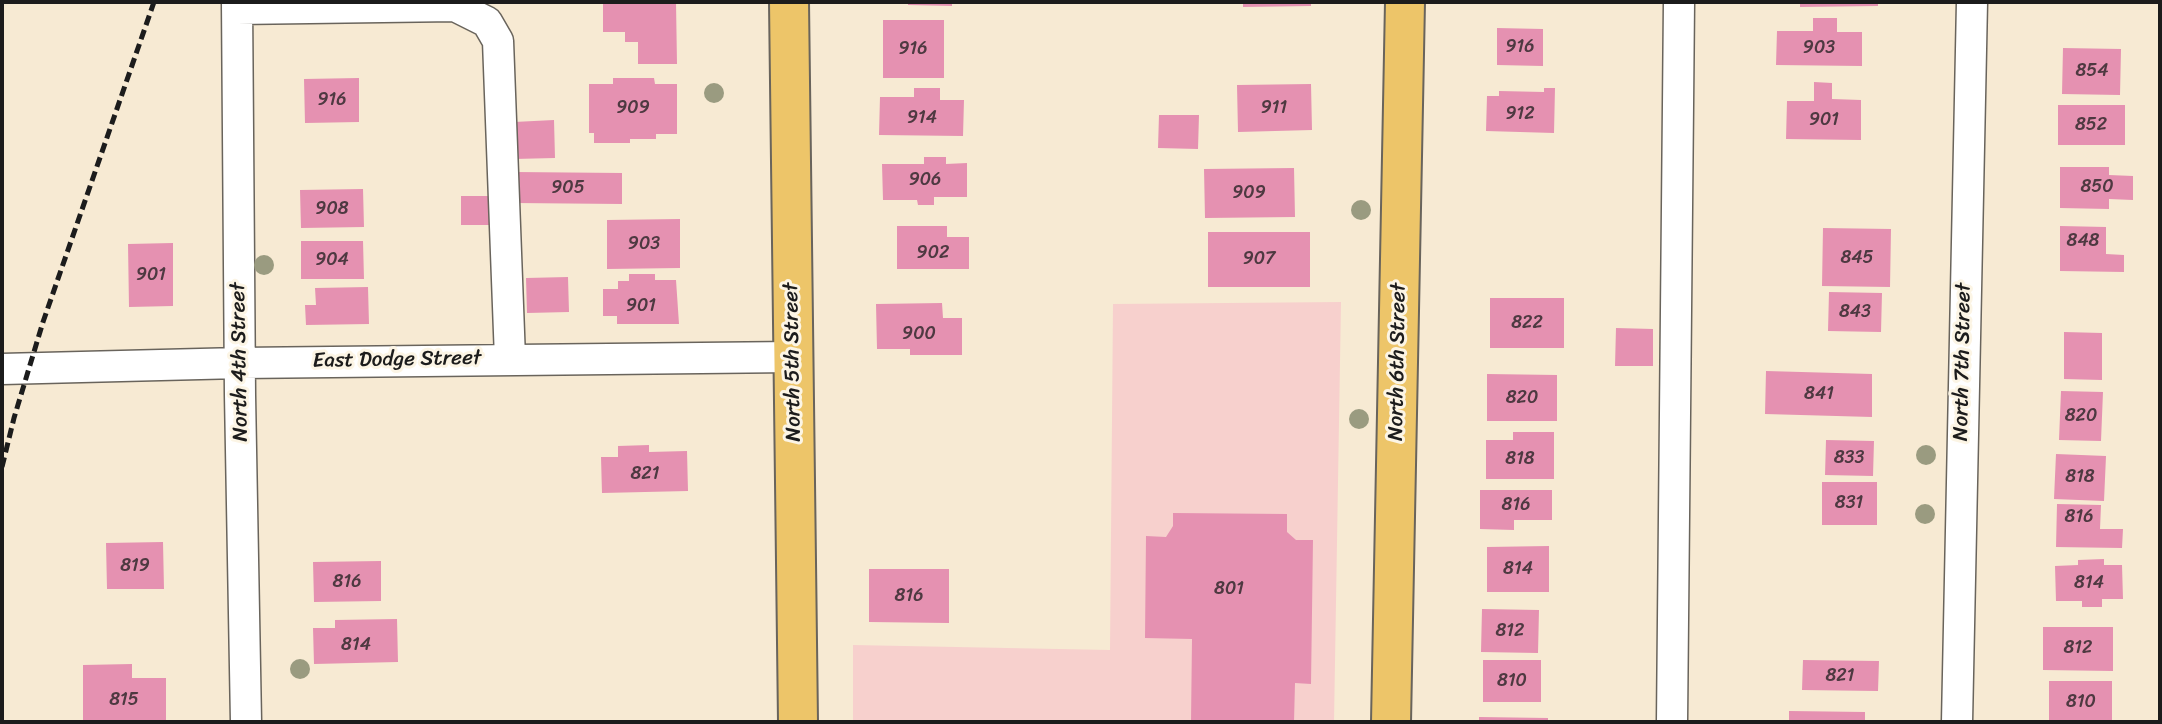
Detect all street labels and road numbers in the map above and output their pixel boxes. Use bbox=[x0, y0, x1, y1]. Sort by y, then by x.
street label: North 4th Street bbox=[226, 282, 254, 442]
street label: North 5th Street bbox=[779, 282, 807, 442]
street label: North 6th Street bbox=[1384, 283, 1412, 441]
street label: North 7th Street bbox=[1949, 283, 1977, 441]
street label: East Dodge Street bbox=[312, 346, 482, 374]

